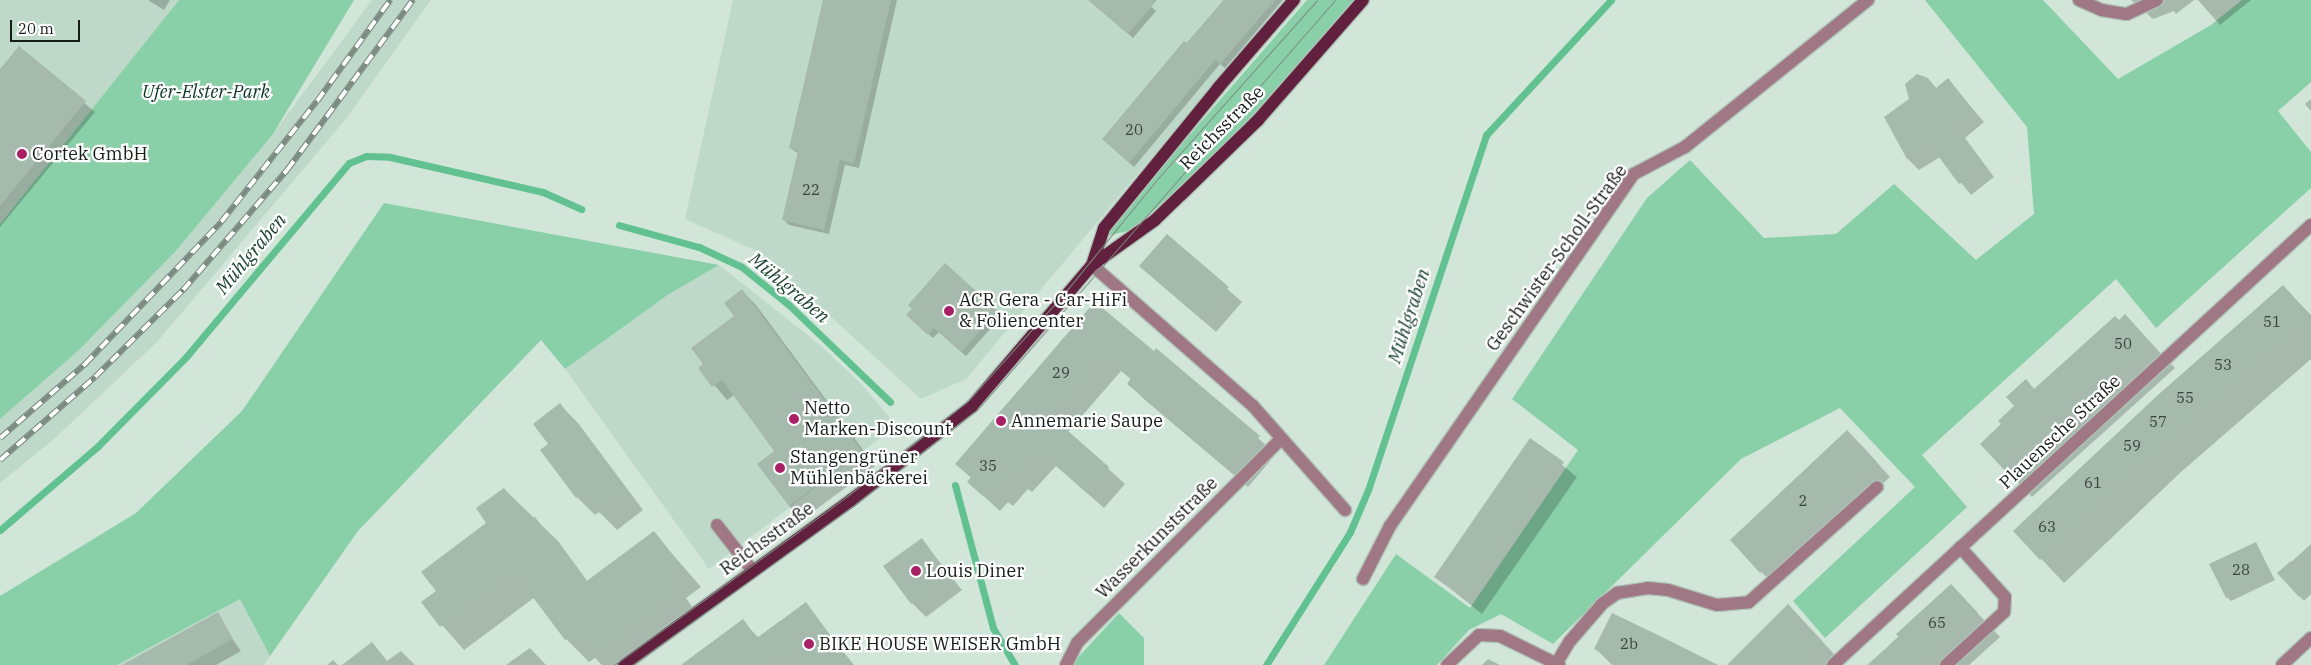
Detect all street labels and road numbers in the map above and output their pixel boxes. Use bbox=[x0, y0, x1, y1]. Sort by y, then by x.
street label: Reichsstraße bbox=[1175, 81, 1269, 175]
street label: Geschwister-Scholl-Straße bbox=[1482, 161, 1632, 355]
street label: Plauensche Straße bbox=[1995, 370, 2125, 494]
street label: Wasserkunststraße bbox=[1092, 473, 1222, 603]
street label: Reichsstraße bbox=[716, 498, 818, 580]

